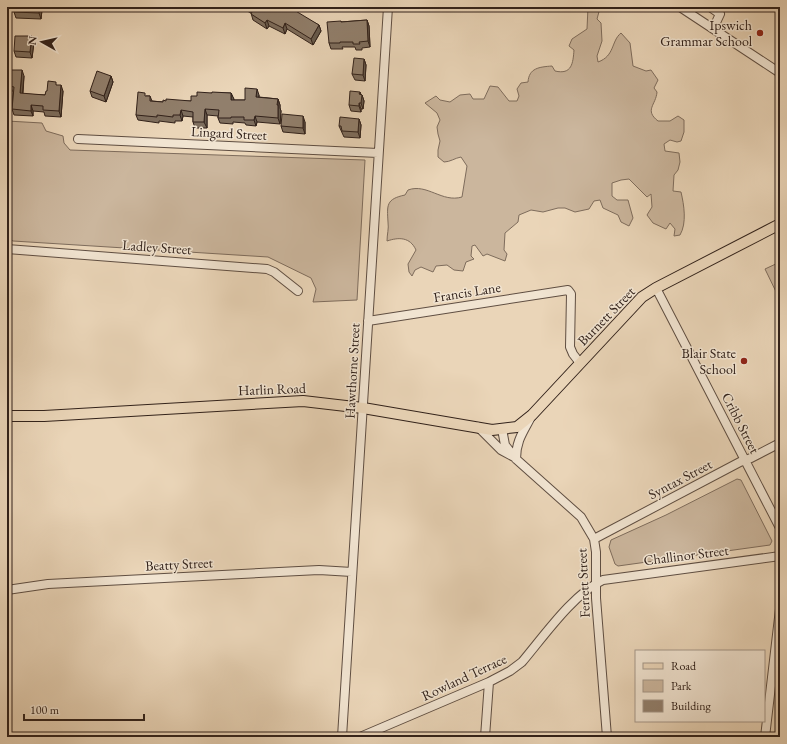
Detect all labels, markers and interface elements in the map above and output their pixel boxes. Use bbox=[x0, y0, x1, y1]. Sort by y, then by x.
place label: Ipswich Grammar School bbox=[660, 16, 753, 50]
north arrow bbox=[22, 22, 62, 62]
marker: Ipswich Grammar School bbox=[755, 28, 765, 38]
text: N bbox=[25, 35, 40, 46]
street label: Lingard Street bbox=[191, 122, 268, 144]
street label: Ladley Street bbox=[122, 236, 193, 258]
street label: Francis Lane bbox=[432, 278, 502, 306]
street label: Burnett Street bbox=[573, 282, 639, 349]
street label: Hawthorne Street bbox=[341, 322, 364, 419]
place label: Blair State School bbox=[682, 344, 737, 378]
marker: Blair State School bbox=[739, 356, 749, 366]
street label: Harlin Road bbox=[238, 379, 307, 399]
street label: Cribb Street bbox=[718, 389, 764, 457]
street label: Syntax Street bbox=[645, 454, 715, 503]
street label: Challinor Street bbox=[642, 541, 730, 569]
street label: Ferrett Street bbox=[572, 547, 594, 618]
street label: Beatty Street bbox=[145, 553, 214, 575]
street label: Rowland Terrace bbox=[419, 649, 510, 705]
legend bbox=[635, 650, 765, 722]
text: Road bbox=[671, 658, 697, 674]
text: Park bbox=[671, 678, 692, 694]
scale bar bbox=[24, 696, 144, 722]
text: Building bbox=[671, 698, 712, 714]
text: 100 m bbox=[30, 702, 60, 718]

